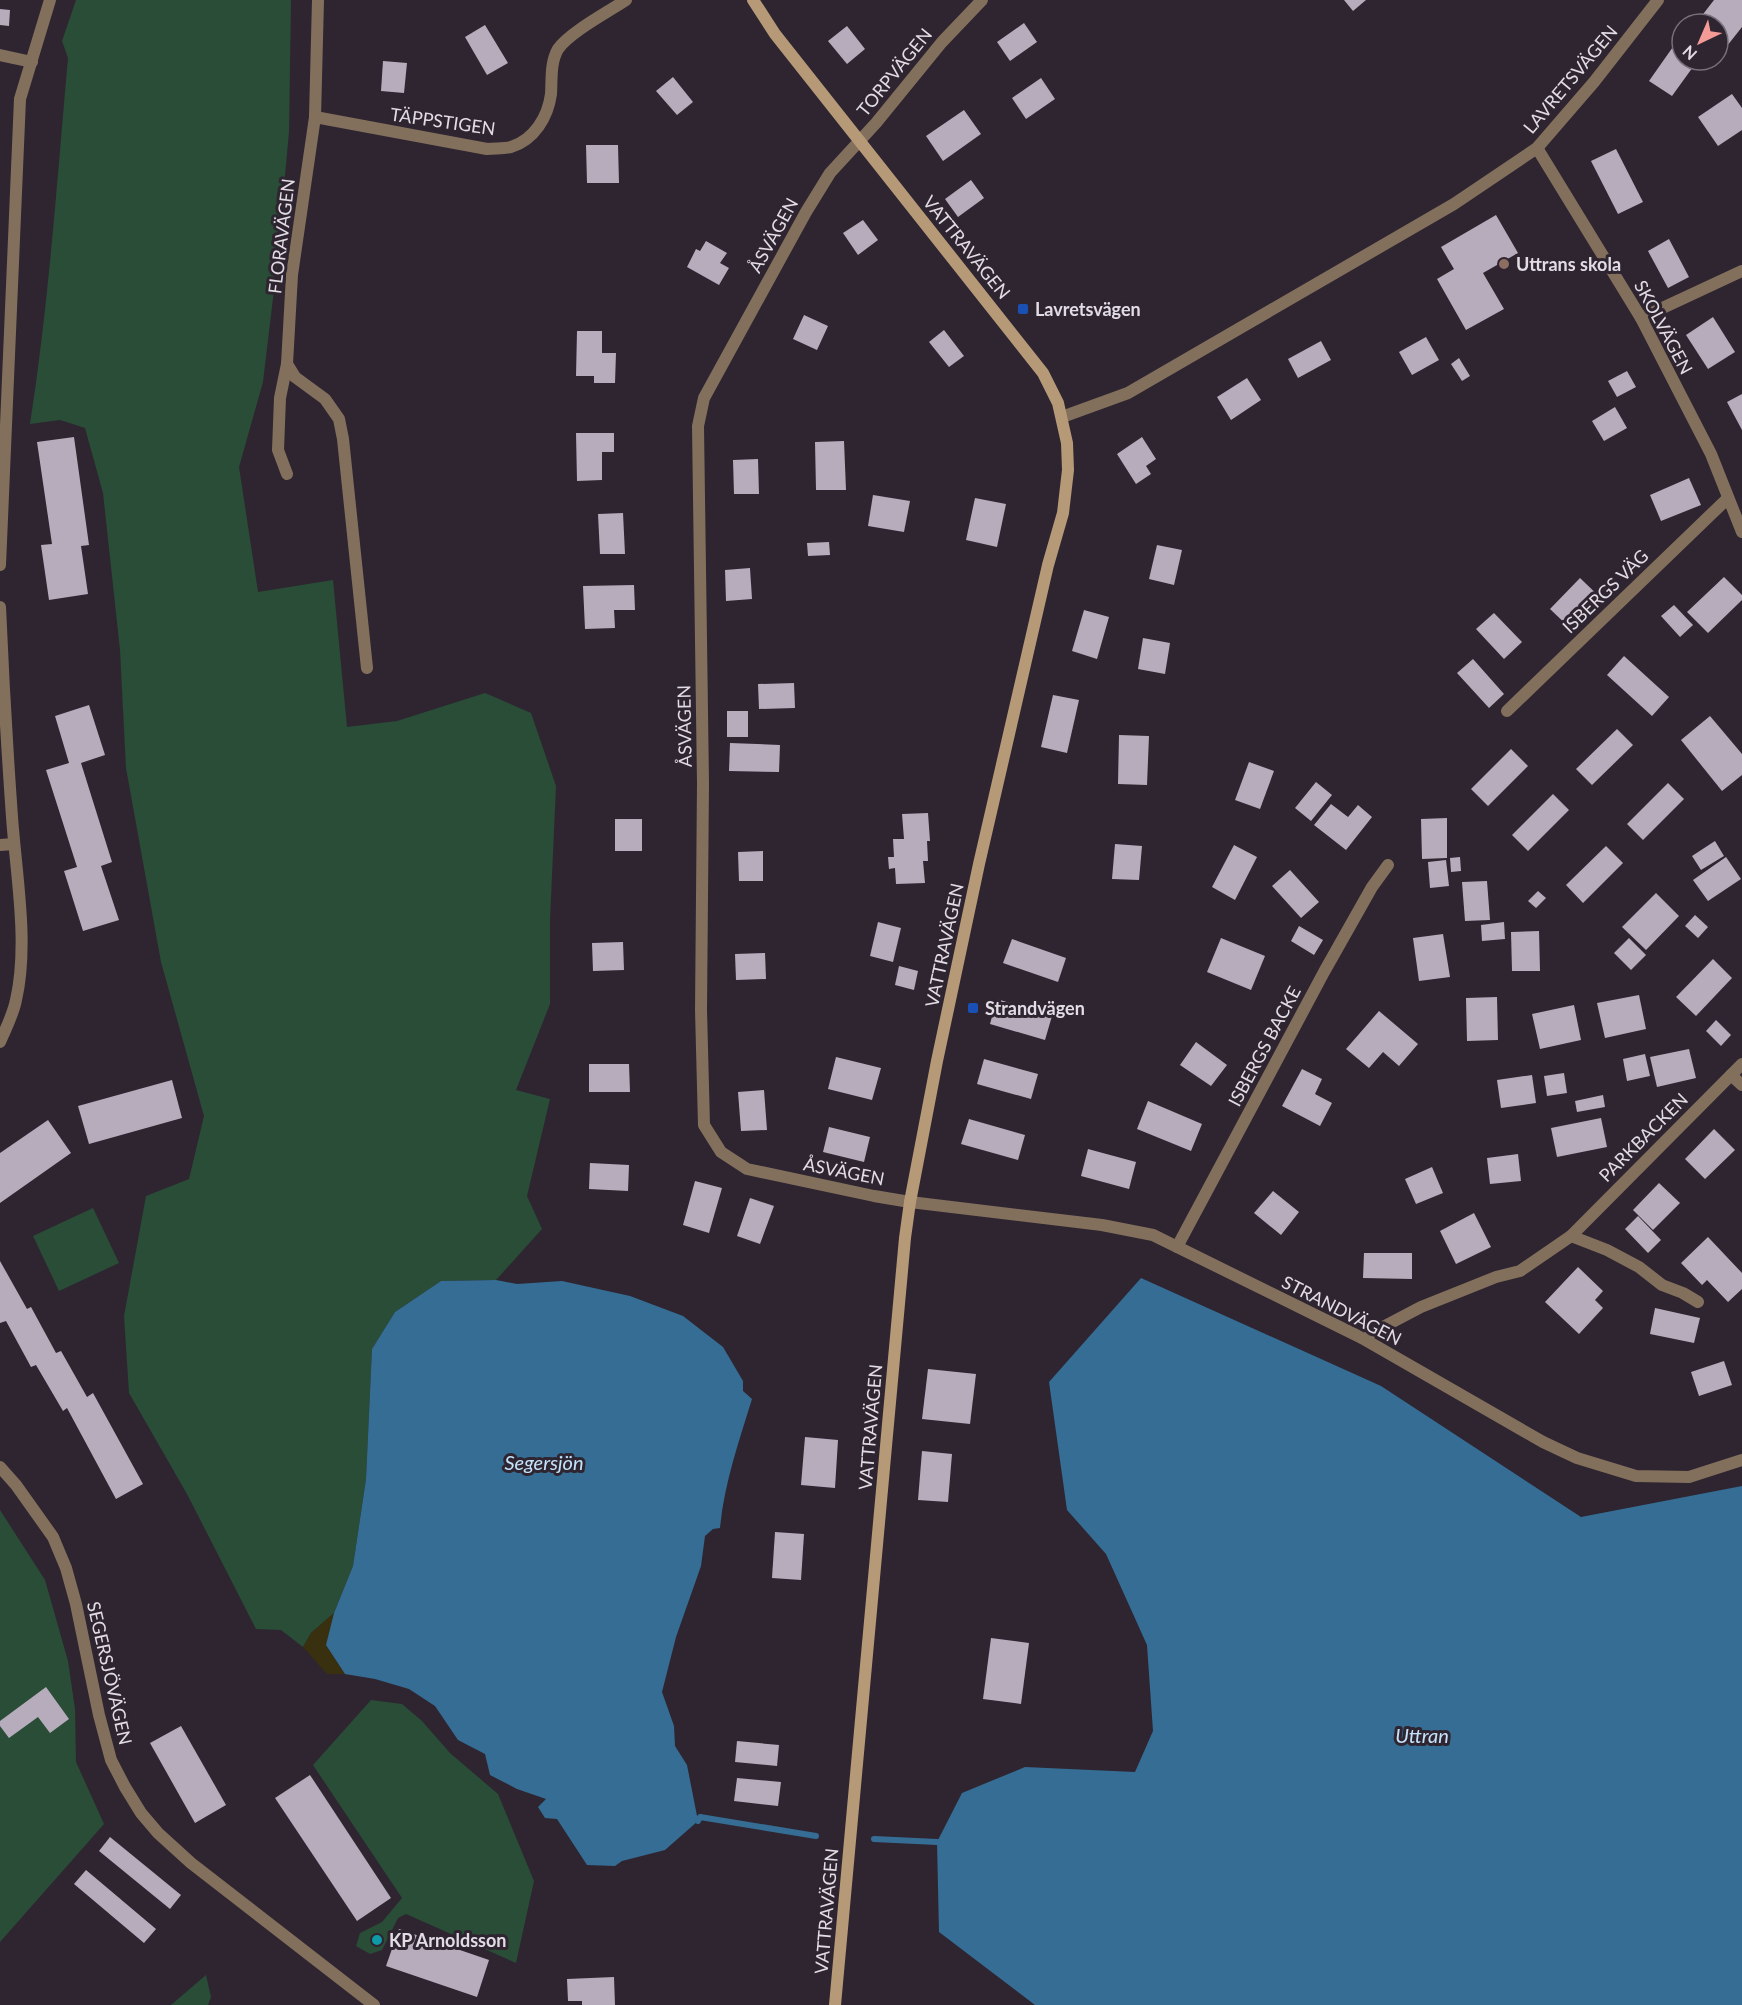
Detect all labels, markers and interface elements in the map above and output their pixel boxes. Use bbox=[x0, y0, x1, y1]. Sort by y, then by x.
north arrow bbox=[1670, 12, 1730, 72]
street label: LAVRETSVÄGEN bbox=[1518, 20, 1622, 138]
street label: TORPVÄGEN bbox=[852, 24, 936, 120]
text: N bbox=[1678, 42, 1700, 64]
street label: TÄPPSTIGEN bbox=[389, 103, 497, 139]
street label: FLORAVÄGEN bbox=[263, 177, 299, 295]
street label: VATTRAVÄGEN bbox=[919, 191, 1015, 303]
street label: ÅSVÄGEN bbox=[743, 194, 803, 276]
place label: Uttrans skola bbox=[1516, 253, 1621, 275]
marker: Uttrans skola bbox=[1497, 257, 1511, 271]
street label: SKOLVÄGEN bbox=[1630, 276, 1698, 378]
place label: Lavretsvägen bbox=[1035, 298, 1141, 320]
marker: Lavretsvägen bbox=[1016, 302, 1030, 316]
street label: ISBERGS VÄG bbox=[1557, 545, 1653, 637]
street label: ÅSVÄGEN bbox=[672, 685, 696, 767]
street label: VATTRAVÄGEN bbox=[920, 881, 968, 1009]
street label: ISBERGS BACKE bbox=[1223, 982, 1305, 1110]
place label: Strandvägen bbox=[985, 997, 1085, 1019]
marker: Strandvägen bbox=[966, 1001, 980, 1015]
street label: PARKBACKEN bbox=[1594, 1088, 1692, 1186]
street label: ÅSVÄGEN bbox=[802, 1152, 886, 1190]
street label: STRANDVÄGEN bbox=[1279, 1270, 1405, 1350]
street label: VATTRAVÄGEN bbox=[854, 1363, 886, 1491]
water label: Segersjön bbox=[504, 1450, 584, 1474]
street label: SEGERSJÖVÄGEN bbox=[83, 1599, 137, 1747]
water label: Uttran bbox=[1395, 1723, 1449, 1747]
street label: VATTRAVÄGEN bbox=[810, 1847, 842, 1975]
place label: KP Arnoldsson bbox=[389, 1929, 506, 1951]
marker: KP Arnoldsson bbox=[370, 1933, 384, 1947]

